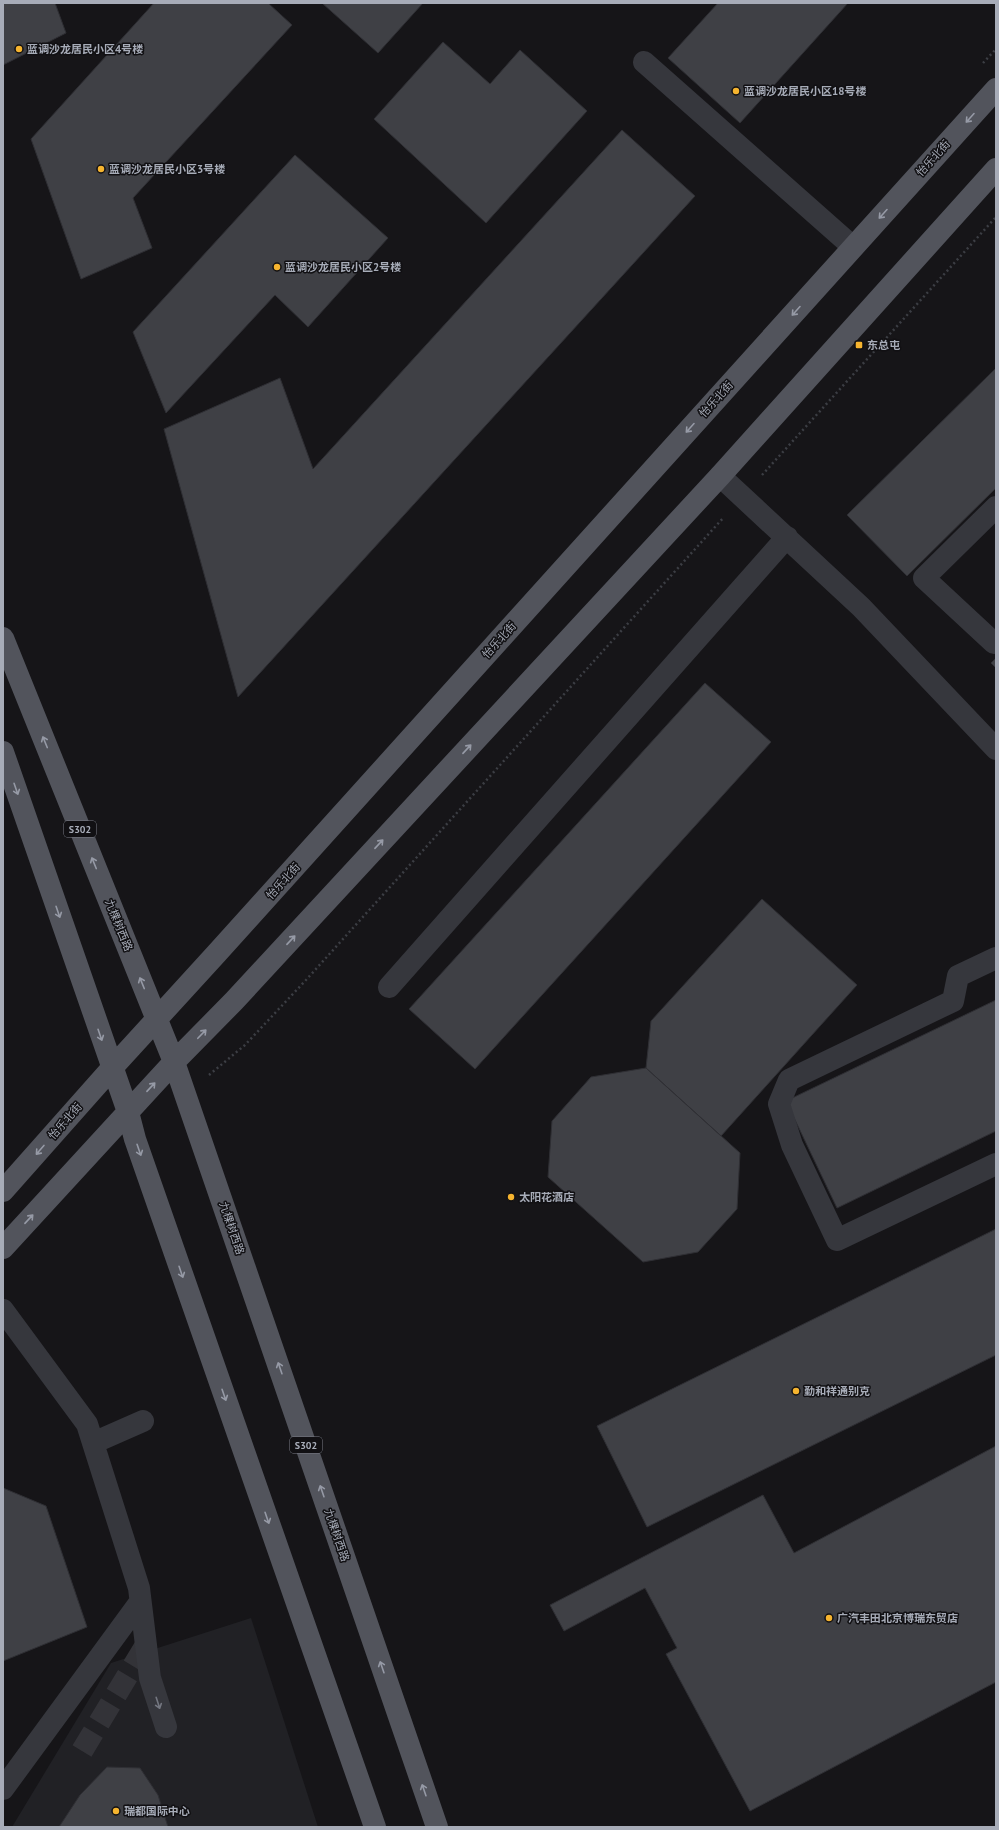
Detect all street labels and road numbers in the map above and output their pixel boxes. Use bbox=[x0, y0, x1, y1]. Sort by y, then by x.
street label: 怡乐北街 bbox=[913, 137, 953, 179]
street label: 怡乐北街 bbox=[696, 378, 736, 420]
street label: 怡乐北街 bbox=[479, 619, 519, 661]
road number: S302 bbox=[64, 821, 96, 837]
street label: 怡乐北街 bbox=[263, 860, 303, 902]
street label: 九棵树西路 bbox=[102, 897, 136, 953]
street label: 怡乐北街 bbox=[45, 1100, 85, 1142]
street label: 九棵树西路 bbox=[216, 1200, 248, 1256]
road number: S302 bbox=[290, 1437, 322, 1453]
street label: 九棵树西路 bbox=[321, 1507, 353, 1563]

